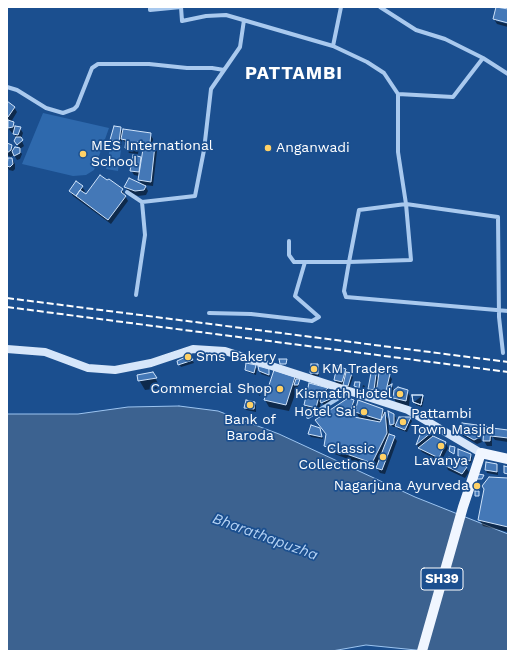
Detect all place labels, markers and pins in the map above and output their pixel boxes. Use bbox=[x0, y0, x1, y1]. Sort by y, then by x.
place label: MES International School bbox=[91, 138, 213, 170]
place label: Anganwadi bbox=[276, 140, 350, 156]
marker: Anganwadi bbox=[263, 143, 273, 153]
marker: MES International School bbox=[78, 149, 88, 159]
place label: Sms Bakery bbox=[196, 349, 276, 365]
marker: Sms Bakery bbox=[183, 352, 193, 362]
place label: KM Traders bbox=[322, 361, 398, 377]
marker: KM Traders bbox=[309, 364, 319, 374]
place label: Commercial Shop bbox=[150, 381, 272, 397]
marker: Commercial Shop bbox=[275, 384, 285, 394]
place label: Kismath Hotel bbox=[295, 386, 392, 402]
marker: Kismath Hotel bbox=[395, 389, 405, 399]
marker: Bank of Baroda bbox=[245, 400, 255, 410]
place label: Hotel Sai bbox=[294, 404, 356, 420]
place label: Pattambi Town Masjid bbox=[411, 406, 495, 438]
marker: Hotel Sai bbox=[359, 407, 369, 417]
place label: Bank of Baroda bbox=[224, 412, 276, 444]
marker: Pattambi Town Masjid bbox=[398, 417, 408, 427]
place label: Classic Collections bbox=[298, 441, 375, 474]
marker: Lavanya bbox=[436, 441, 446, 451]
marker: Classic Collections bbox=[378, 452, 388, 462]
place label: Lavanya bbox=[414, 453, 468, 469]
place label: Nagarjuna Ayurveda bbox=[334, 478, 469, 494]
marker: Nagarjuna Ayurveda bbox=[472, 481, 482, 491]

